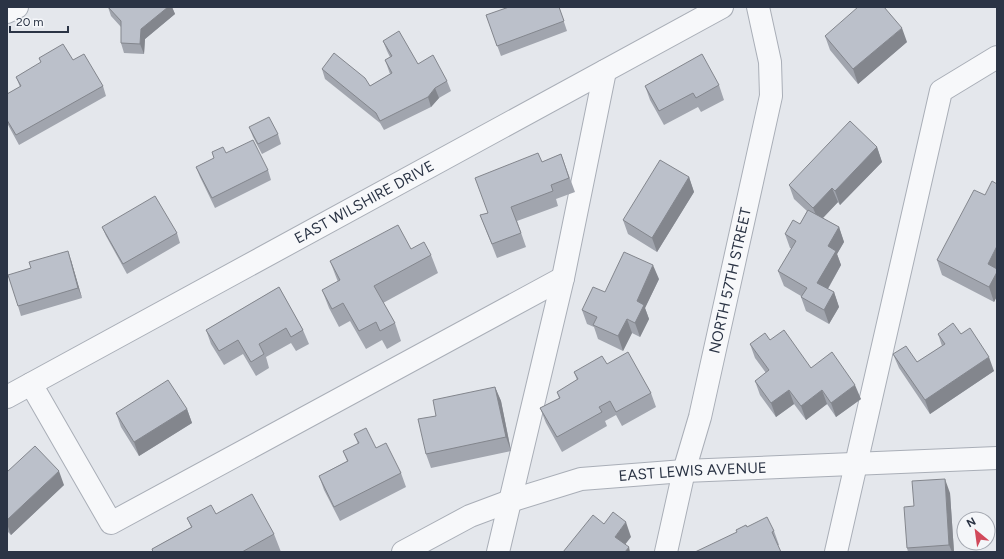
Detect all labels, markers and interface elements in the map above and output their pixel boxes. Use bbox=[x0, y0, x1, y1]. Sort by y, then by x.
scale bar bbox=[10, 8, 68, 34]
text: 20 m bbox=[16, 15, 44, 29]
street label: EAST WILSHIRE DRIVE bbox=[291, 157, 437, 247]
street label: NORTH 57TH STREET bbox=[705, 205, 755, 355]
street label: EAST LEWIS AVENUE bbox=[618, 459, 767, 485]
north arrow bbox=[956, 511, 996, 551]
text: N bbox=[965, 515, 978, 530]

